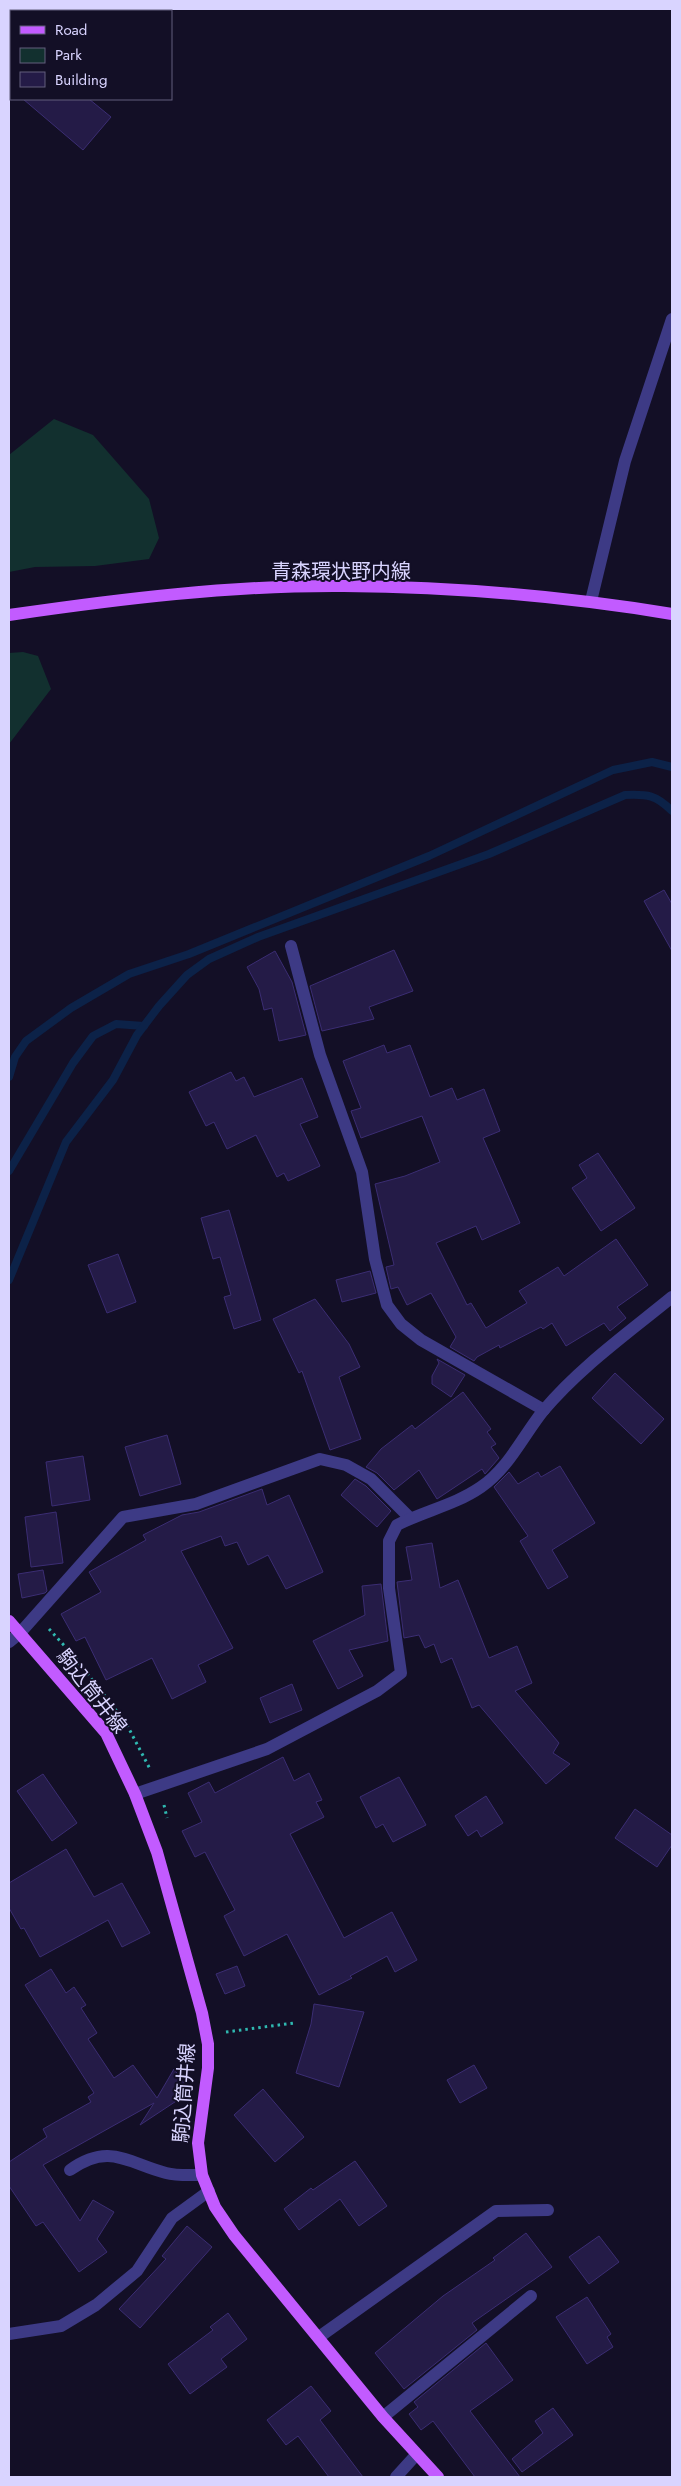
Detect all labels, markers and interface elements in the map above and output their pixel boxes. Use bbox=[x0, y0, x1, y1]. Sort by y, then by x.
legend bbox=[10, 10, 172, 100]
text: Road bbox=[55, 19, 87, 41]
text: Park bbox=[55, 44, 82, 66]
text: Building bbox=[55, 69, 107, 91]
street label: 青森環状野内線 bbox=[271, 557, 411, 586]
street label: 駒込筒井線 bbox=[49, 1643, 134, 1740]
street label: 駒込筒井線 bbox=[167, 2042, 202, 2144]

